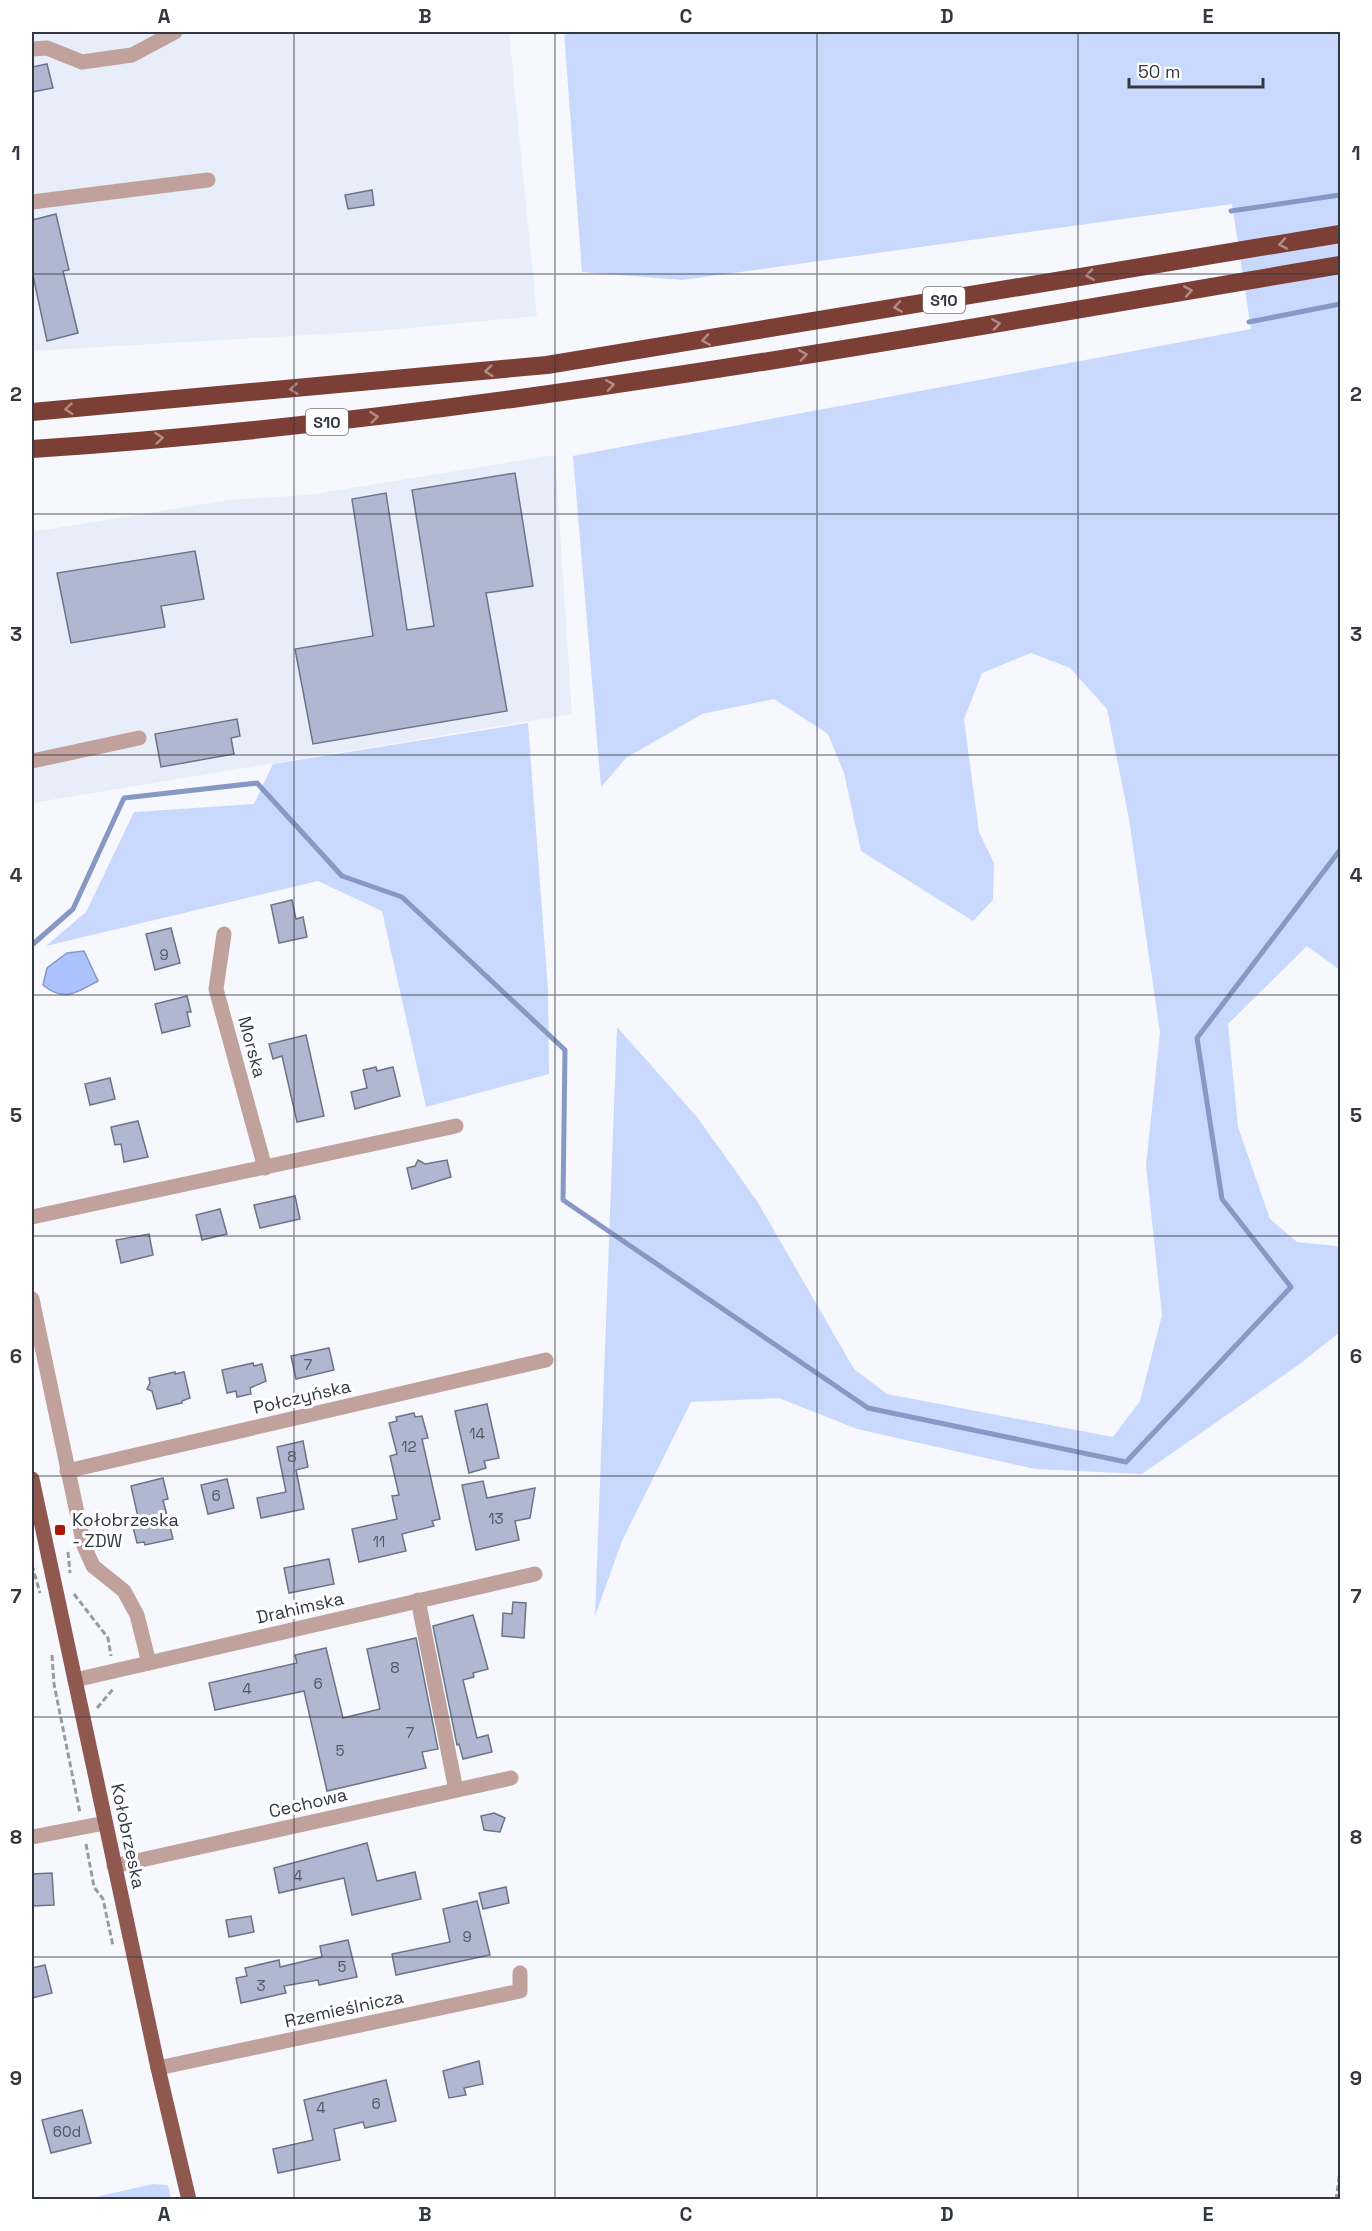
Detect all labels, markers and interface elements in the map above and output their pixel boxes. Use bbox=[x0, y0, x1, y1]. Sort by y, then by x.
text: A bbox=[158, 3, 171, 29]
text: B bbox=[418, 3, 432, 29]
text: C bbox=[680, 3, 693, 29]
text: D bbox=[940, 3, 954, 29]
text: E bbox=[1202, 3, 1214, 29]
scale bar bbox=[1129, 51, 1262, 89]
text: 50 m bbox=[1138, 60, 1180, 83]
text: 1 bbox=[11, 140, 21, 166]
text: 1 bbox=[1351, 140, 1361, 166]
one-way arrow bbox=[1278, 237, 1287, 249]
one-way arrow bbox=[1086, 268, 1096, 281]
one-way arrow bbox=[1182, 285, 1192, 298]
road number: S10 bbox=[923, 287, 965, 313]
one-way arrow bbox=[893, 301, 903, 313]
one-way arrow bbox=[991, 318, 1000, 330]
one-way arrow bbox=[701, 333, 711, 346]
one-way arrow bbox=[798, 349, 808, 361]
one-way arrow bbox=[484, 364, 493, 377]
one-way arrow bbox=[606, 380, 615, 392]
text: 2 bbox=[10, 381, 22, 407]
text: 2 bbox=[1350, 381, 1362, 407]
one-way arrow bbox=[290, 382, 299, 395]
one-way arrow bbox=[64, 402, 73, 415]
road number: S10 bbox=[306, 409, 348, 435]
one-way arrow bbox=[370, 411, 379, 424]
one-way arrow bbox=[155, 432, 164, 445]
text: 3 bbox=[10, 621, 22, 647]
text: 3 bbox=[1350, 621, 1362, 647]
text: 4 bbox=[10, 862, 23, 888]
text: 4 bbox=[1350, 862, 1363, 888]
house number: 9 bbox=[159, 945, 169, 964]
street label: Morska bbox=[233, 1014, 272, 1080]
text: 5 bbox=[10, 1102, 22, 1128]
text: 5 bbox=[1350, 1102, 1362, 1128]
text: 6 bbox=[10, 1343, 22, 1369]
text: 6 bbox=[1350, 1343, 1362, 1369]
house number: 7 bbox=[304, 1355, 312, 1374]
street label: Połczyńska bbox=[251, 1374, 353, 1419]
house number: 14 bbox=[469, 1424, 485, 1443]
house number: 12 bbox=[401, 1437, 417, 1456]
house number: 8 bbox=[287, 1447, 297, 1466]
house number: 6 bbox=[211, 1486, 221, 1505]
place label: Kołobrzeska - ZDW bbox=[72, 1508, 179, 1552]
house number: 13 bbox=[488, 1509, 504, 1528]
marker: Kołobrzeska - ZDW bbox=[53, 1523, 67, 1537]
house number: 11 bbox=[373, 1532, 385, 1551]
text: 7 bbox=[10, 1583, 22, 1609]
text: 7 bbox=[1350, 1583, 1362, 1609]
street label: Drahimska bbox=[254, 1586, 346, 1629]
house number: 8 bbox=[390, 1658, 400, 1677]
house number: 6 bbox=[313, 1674, 323, 1693]
house number: 4 bbox=[242, 1679, 252, 1698]
house number: 7 bbox=[406, 1723, 414, 1742]
house number: 5 bbox=[336, 1741, 345, 1760]
street label: Kołobrzeska bbox=[106, 1781, 151, 1891]
street label: Cechowa bbox=[267, 1782, 349, 1823]
text: 8 bbox=[10, 1824, 22, 1850]
text: 8 bbox=[1350, 1824, 1362, 1850]
house number: 4 bbox=[293, 1866, 303, 1885]
house number: 9 bbox=[462, 1927, 472, 1946]
house number: 5 bbox=[338, 1957, 347, 1976]
house number: 3 bbox=[256, 1976, 266, 1995]
street label: Rzemieślnicza bbox=[282, 1985, 405, 2032]
text: 9 bbox=[10, 2065, 22, 2091]
text: 9 bbox=[1350, 2065, 1362, 2091]
house number: 6 bbox=[371, 2094, 381, 2113]
house number: 4 bbox=[316, 2098, 326, 2117]
house number: 60d bbox=[53, 2122, 81, 2141]
text: A bbox=[158, 2201, 171, 2227]
text: B bbox=[418, 2201, 432, 2227]
text: C bbox=[680, 2201, 693, 2227]
text: D bbox=[940, 2201, 954, 2227]
text: E bbox=[1202, 2201, 1214, 2227]

